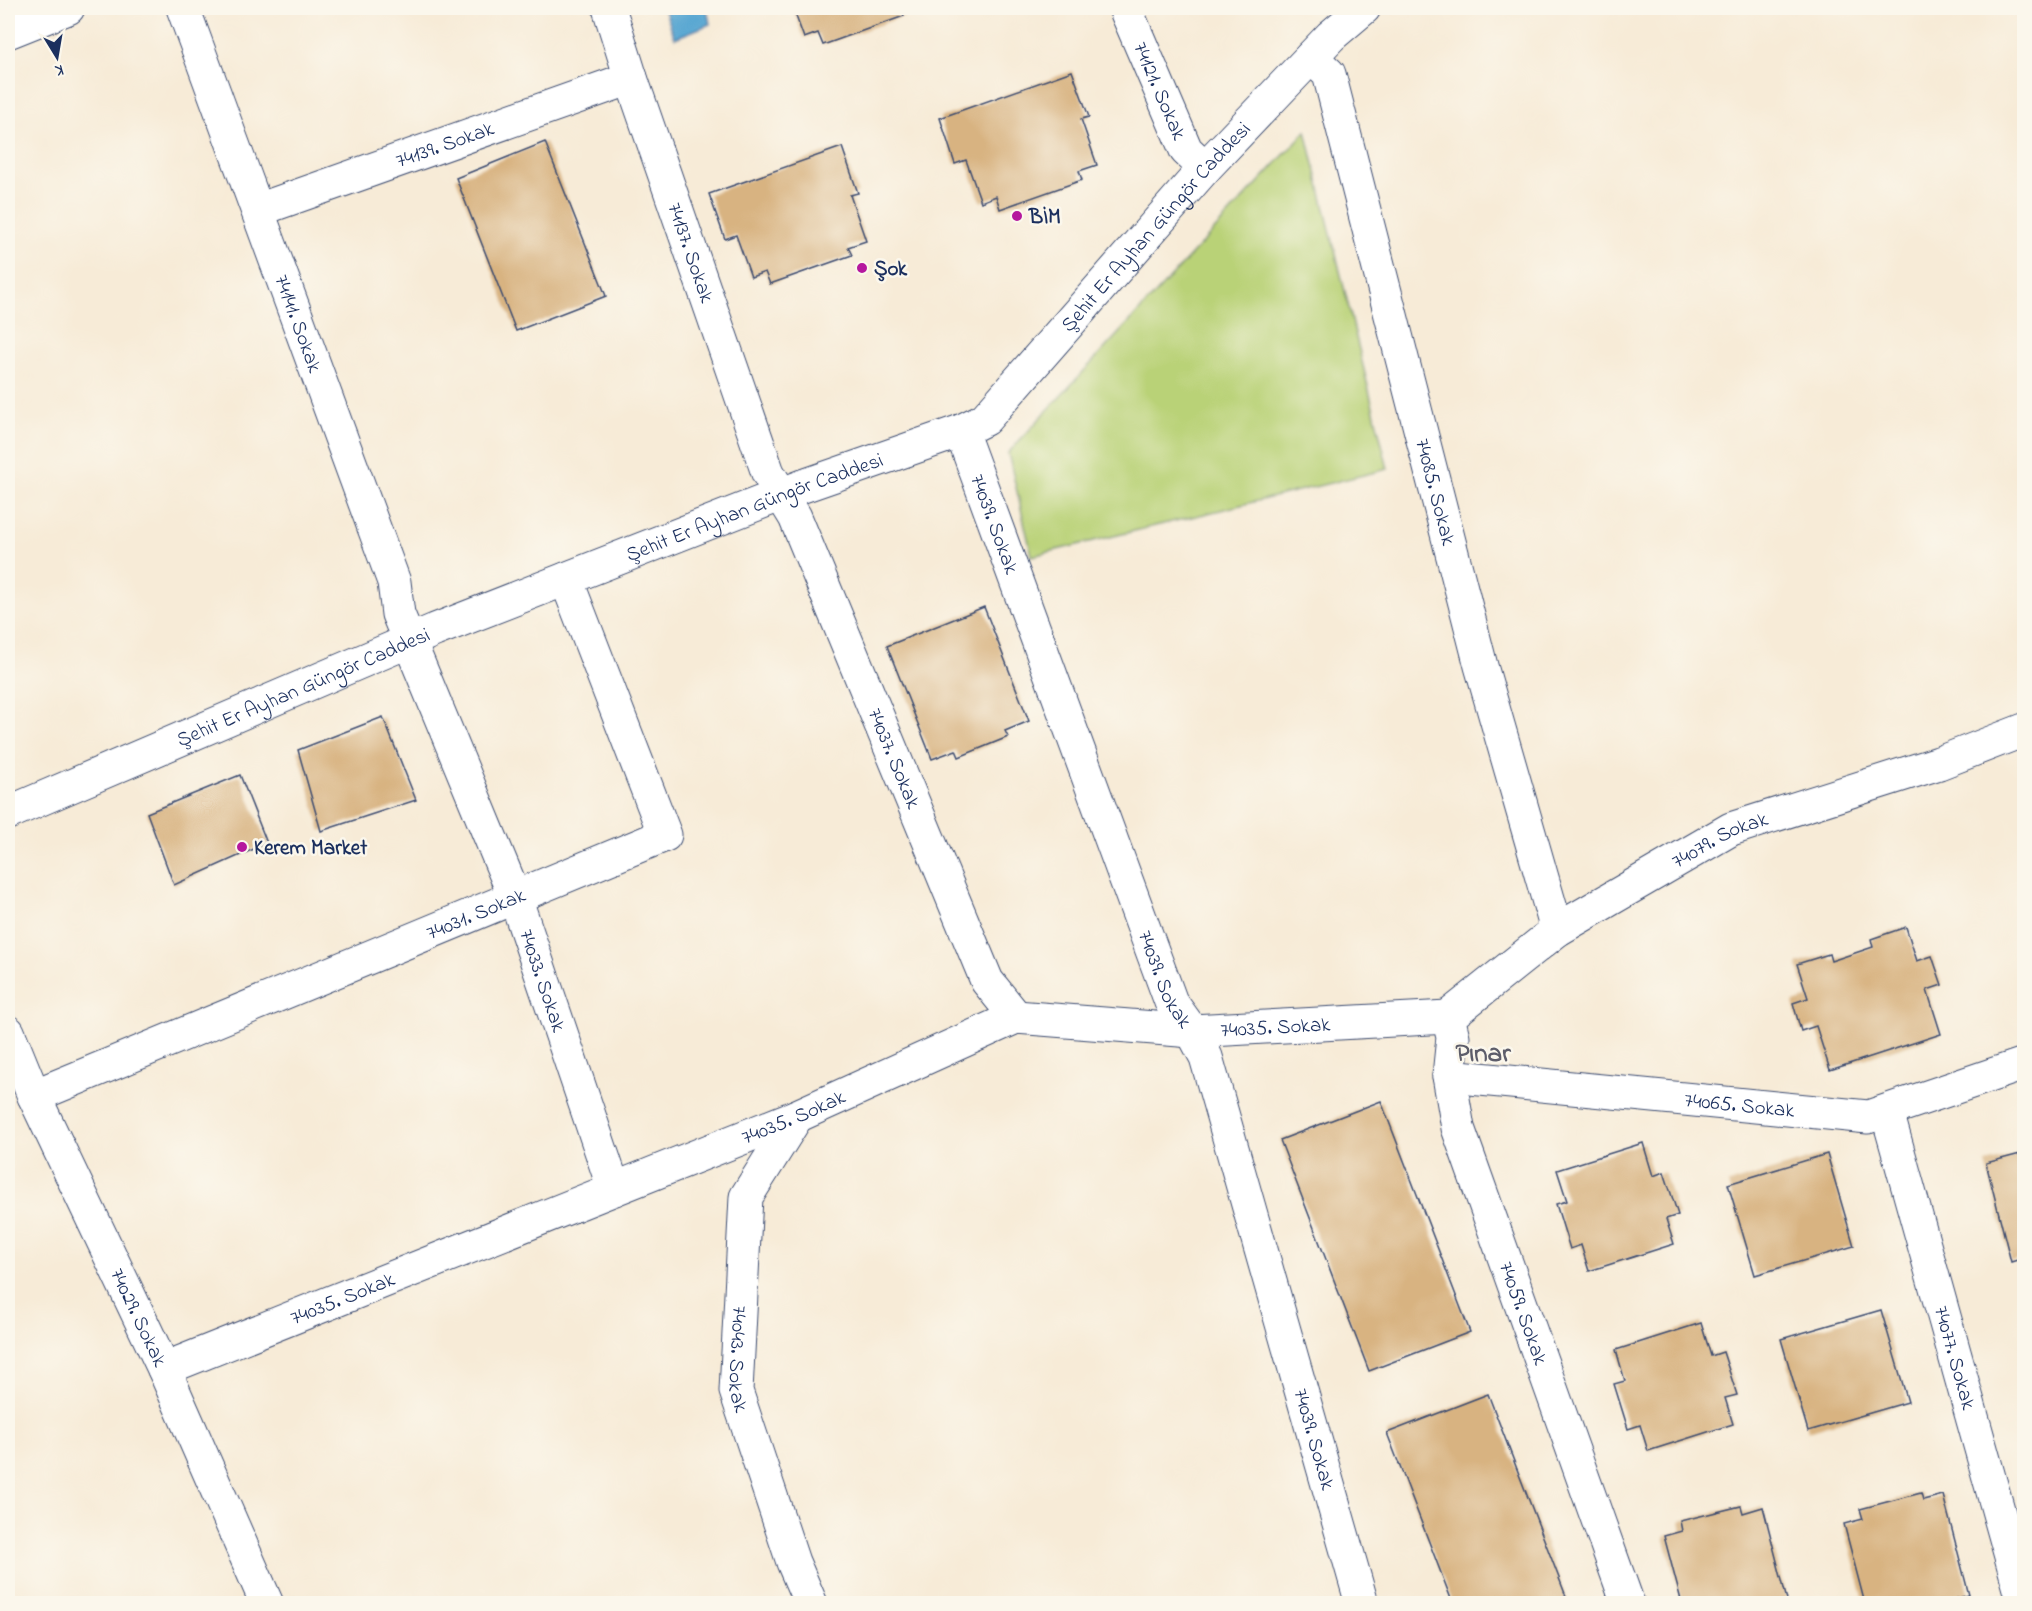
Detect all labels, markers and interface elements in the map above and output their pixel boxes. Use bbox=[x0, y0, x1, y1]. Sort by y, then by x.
north arrow bbox=[27, 27, 87, 87]
street label: 74121. Sokak bbox=[1124, 38, 1193, 146]
text: K bbox=[52, 57, 66, 83]
street label: 74139. Sokak bbox=[392, 114, 499, 177]
street label: Şehit Er Ayhan Güngör Caddesi bbox=[1055, 116, 1259, 340]
street label: 74137. Sokak bbox=[658, 199, 721, 308]
place label: BİM bbox=[1028, 203, 1061, 233]
marker: BİM bbox=[1010, 209, 1024, 223]
place label: Şok bbox=[874, 255, 908, 285]
marker: Şok bbox=[855, 261, 869, 275]
street label: 74141. Sokak bbox=[265, 271, 329, 378]
street label: 74085. Sokak bbox=[1406, 435, 1463, 550]
street label: Şehit Er Ayhan Güngör Caddesi bbox=[622, 446, 888, 571]
street label: 74039. Sokak bbox=[961, 470, 1026, 580]
street label: Şehit Er Ayhan Güngör Caddesi bbox=[172, 621, 435, 756]
street label: 74037. Sokak bbox=[859, 704, 927, 815]
street label: 74079. Sokak bbox=[1667, 805, 1773, 877]
place label: Kerem Market bbox=[254, 834, 368, 864]
marker: Kerem Market bbox=[235, 840, 249, 854]
street label: 74031. Sokak bbox=[422, 881, 531, 949]
street label: 74033. Sokak bbox=[510, 926, 573, 1037]
street label: 74039. Sokak bbox=[1129, 927, 1199, 1036]
street label: 74035. Sokak bbox=[1220, 1010, 1332, 1046]
district label: Pınar bbox=[1455, 1035, 1511, 1074]
street label: 74035. Sokak bbox=[738, 1083, 852, 1154]
street label: 74065. Sokak bbox=[1683, 1086, 1797, 1127]
street label: 74059. Sokak bbox=[1490, 1258, 1555, 1370]
street label: 74029. Sokak bbox=[101, 1264, 174, 1373]
street label: 74035. Sokak bbox=[286, 1265, 400, 1334]
street label: 74077. Sokak bbox=[1925, 1303, 1983, 1414]
street label: 74043. Sokak bbox=[719, 1305, 755, 1417]
street label: 74039. Sokak bbox=[1284, 1385, 1342, 1495]

